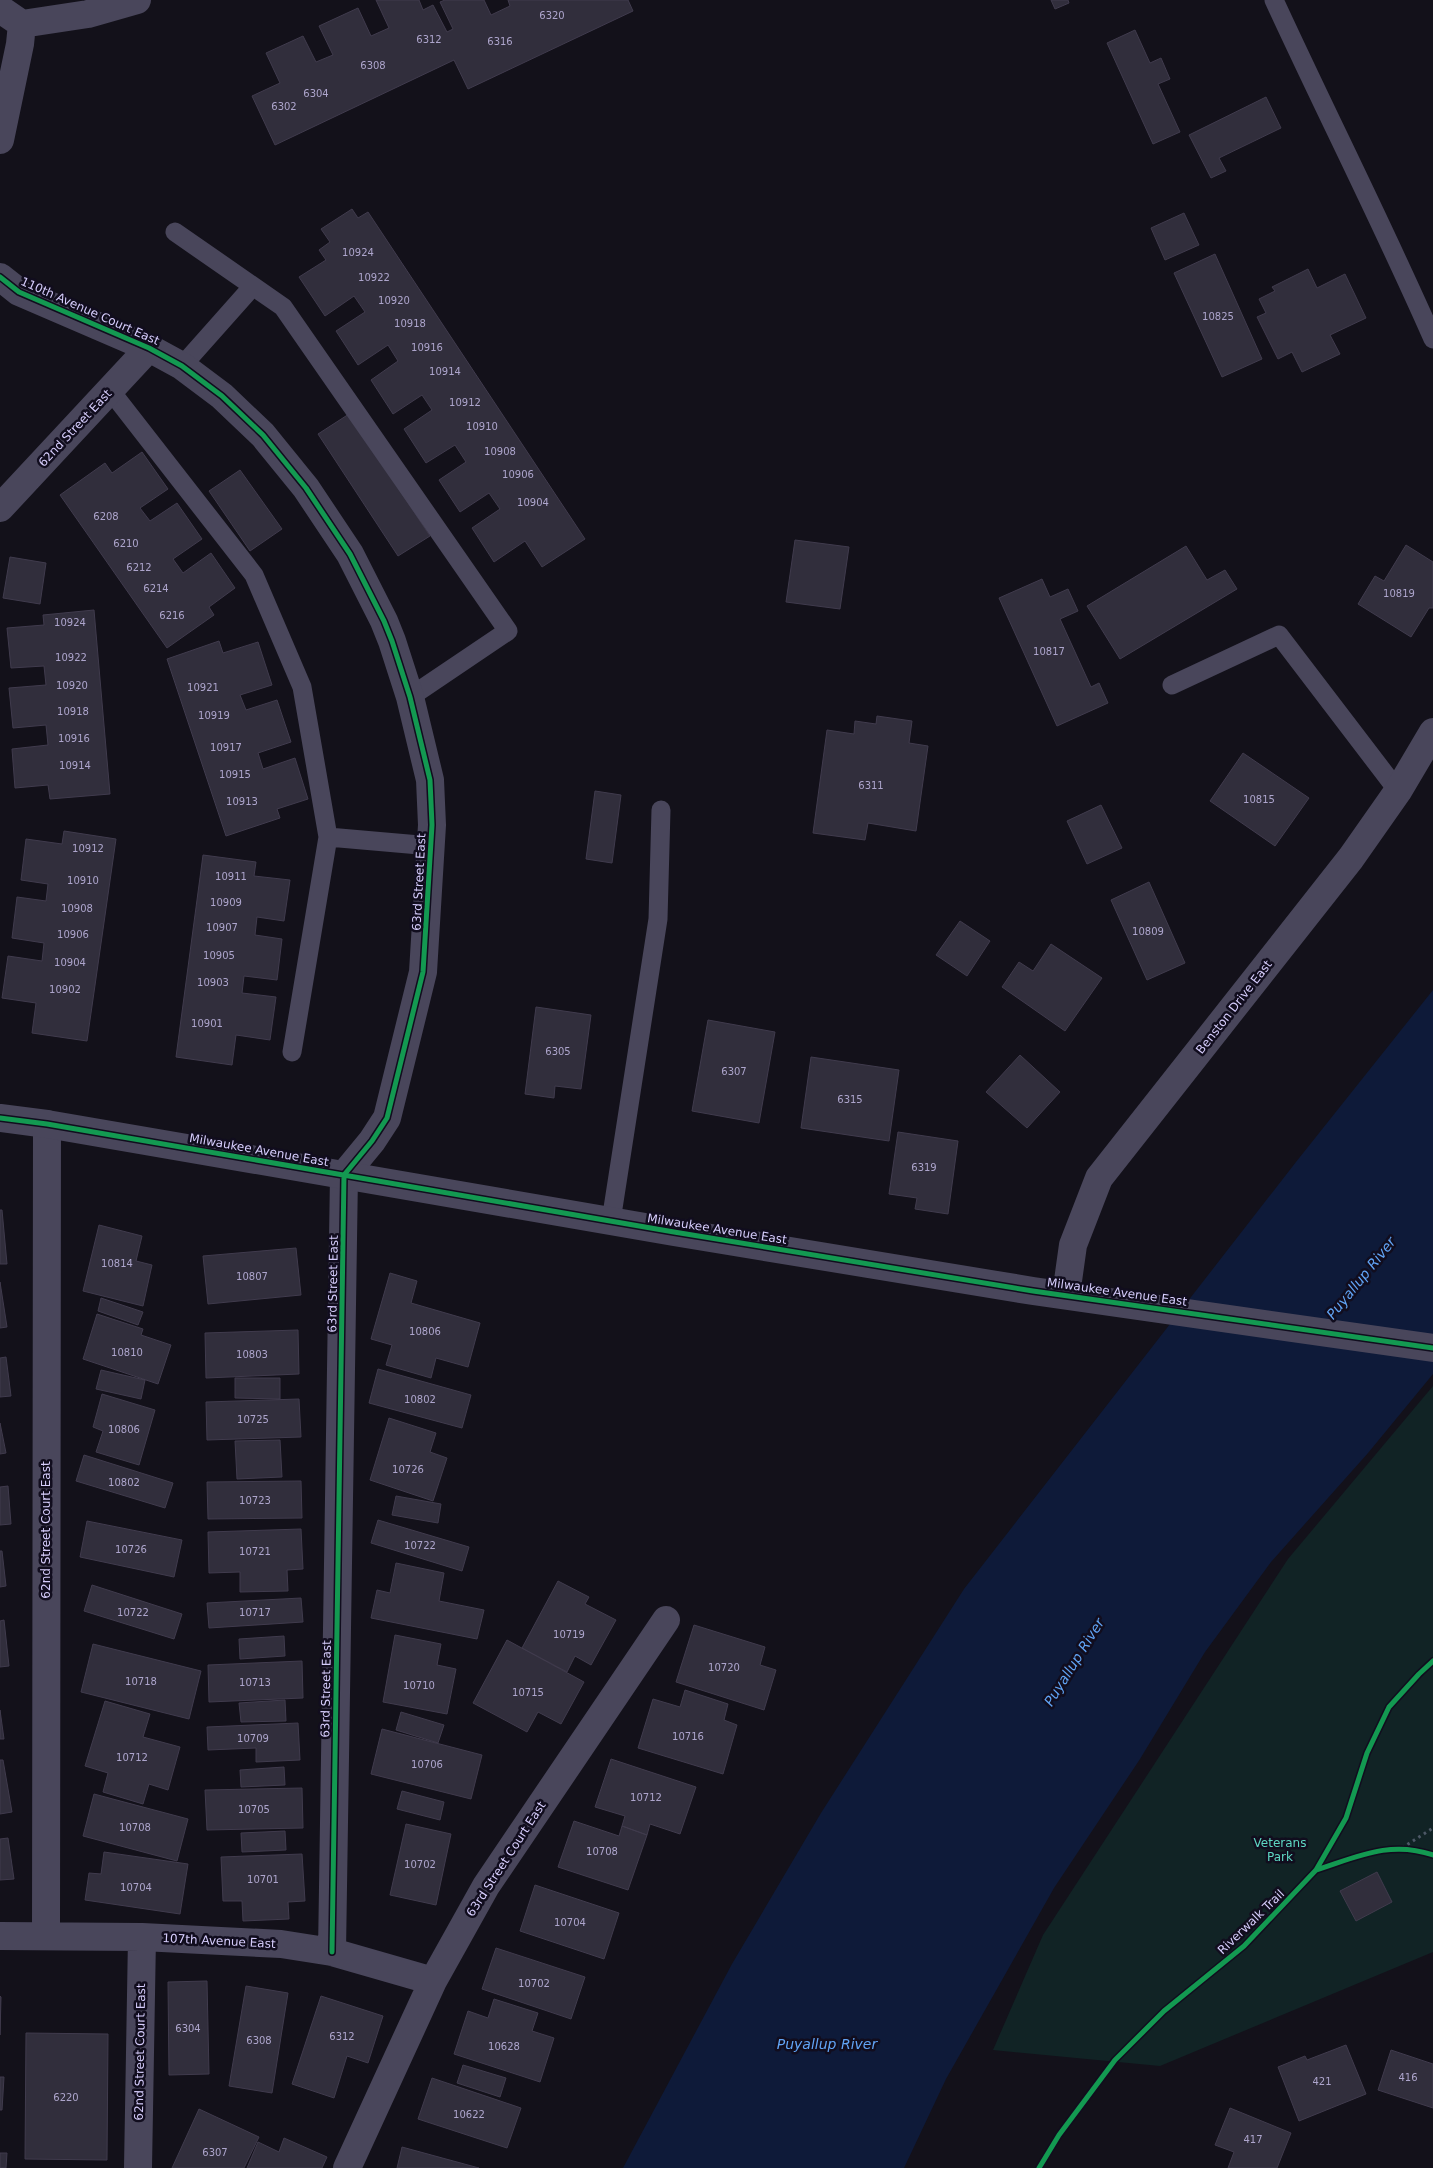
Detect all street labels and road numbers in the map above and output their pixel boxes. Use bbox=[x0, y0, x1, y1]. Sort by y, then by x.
street label: 110th Avenue Court East bbox=[19, 274, 162, 348]
street label: 62nd Street East bbox=[36, 386, 115, 470]
street label: 63rd Street East bbox=[409, 833, 429, 931]
street label: Benston Drive East bbox=[1193, 957, 1275, 1056]
street label: Milwaukee Avenue East bbox=[188, 1131, 330, 1169]
street label: Milwaukee Avenue East bbox=[646, 1211, 788, 1247]
street label: 63rd Street East bbox=[325, 1235, 341, 1333]
street label: Milwaukee Avenue East bbox=[1046, 1275, 1188, 1309]
street label: 62nd Street Court East bbox=[39, 1461, 53, 1599]
street label: 63rd Street East bbox=[318, 1640, 334, 1738]
street label: 63rd Street Court East bbox=[464, 1799, 549, 1919]
street label: Riverwalk Trail bbox=[1215, 1887, 1287, 1957]
street label: 107th Avenue East bbox=[162, 1931, 276, 1951]
street label: 62nd Street Court East bbox=[132, 1983, 148, 2121]

